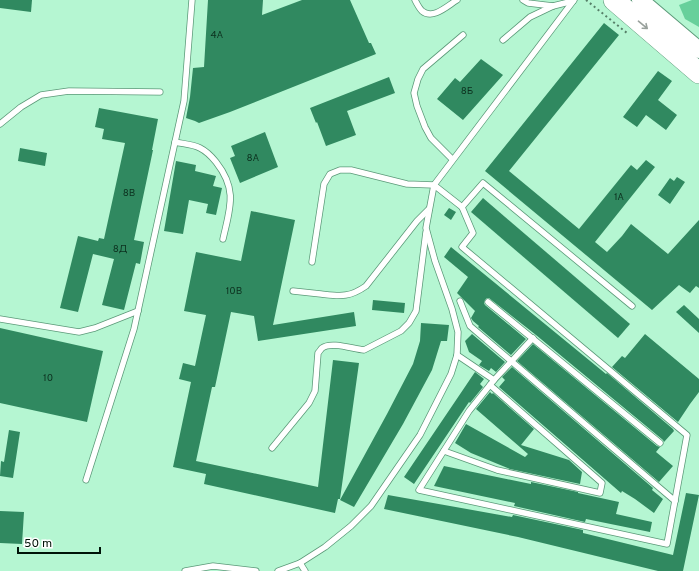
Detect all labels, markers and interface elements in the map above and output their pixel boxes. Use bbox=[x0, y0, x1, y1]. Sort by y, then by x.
one-way arrow bbox=[638, 21, 649, 30]
house number: 4А bbox=[211, 29, 224, 42]
house number: 8Б bbox=[461, 85, 473, 98]
house number: 8А bbox=[247, 152, 260, 165]
house number: 8В bbox=[123, 187, 135, 200]
house number: 1А bbox=[614, 191, 624, 204]
house number: 8Д bbox=[113, 243, 128, 256]
house number: 10В bbox=[226, 285, 242, 298]
house number: 10 bbox=[43, 372, 53, 385]
scale bar bbox=[18, 529, 100, 555]
text: 50 m bbox=[24, 536, 52, 552]

